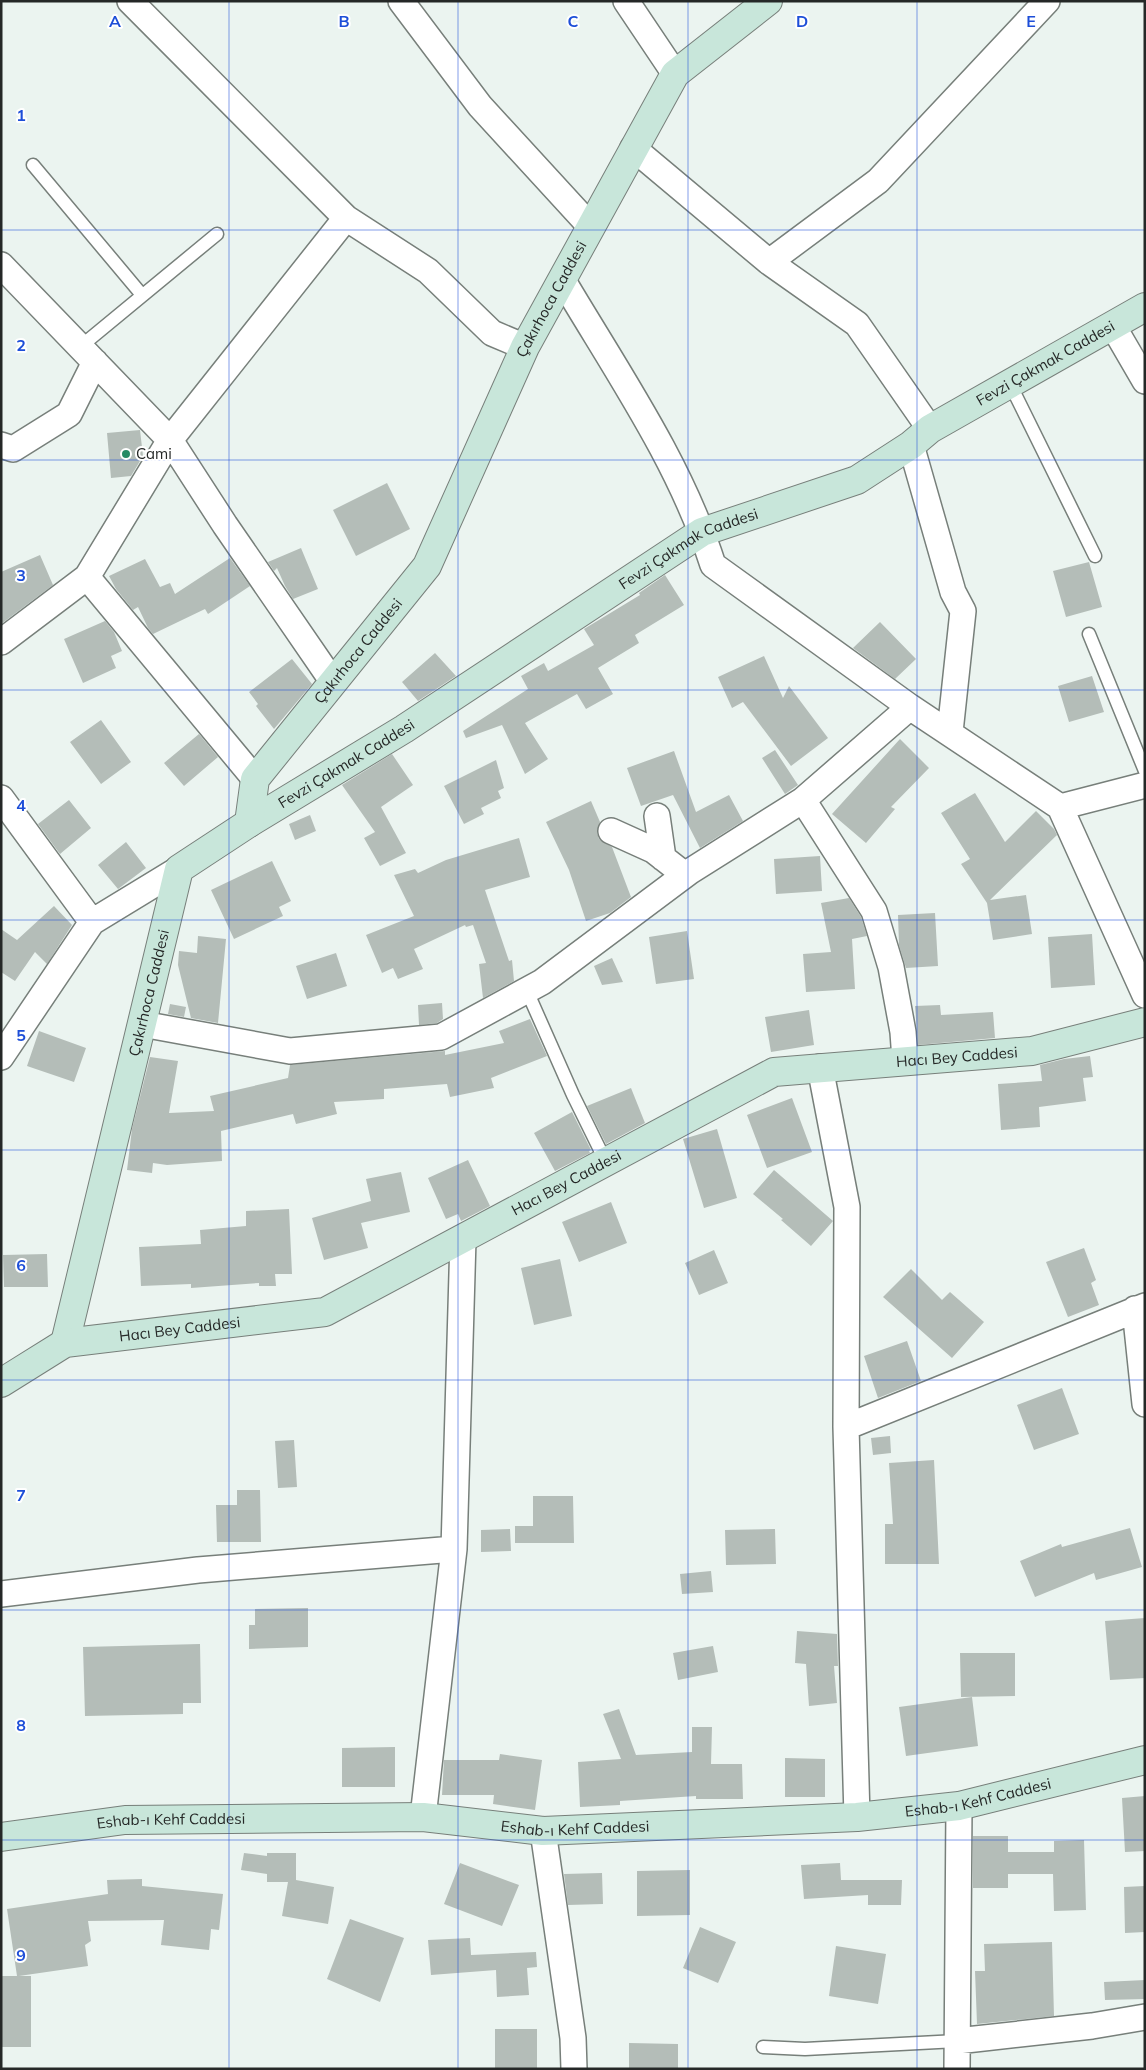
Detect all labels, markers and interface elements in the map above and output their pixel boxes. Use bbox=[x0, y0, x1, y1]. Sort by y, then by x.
text: A bbox=[109, 11, 121, 31]
text: B bbox=[338, 11, 350, 31]
text: C bbox=[568, 11, 579, 31]
text: D bbox=[796, 11, 808, 31]
text: E bbox=[1026, 11, 1036, 31]
text: 1 bbox=[16, 105, 26, 125]
street label: Çakırhoca Caddesi bbox=[512, 237, 590, 360]
street label: Fevzi Çakmak Caddesi bbox=[973, 316, 1118, 410]
text: 2 bbox=[16, 335, 26, 355]
place label: Cami bbox=[136, 444, 172, 463]
marker: Cami bbox=[120, 448, 132, 460]
street label: Fevzi Çakmak Caddesi bbox=[615, 504, 760, 593]
text: 3 bbox=[16, 565, 26, 585]
street label: Çakırhoca Caddesi bbox=[310, 594, 406, 707]
street label: Fevzi Çakmak Caddesi bbox=[274, 715, 418, 812]
text: 4 bbox=[16, 795, 26, 815]
street label: Çakırhoca Caddesi bbox=[124, 928, 173, 1058]
text: 5 bbox=[16, 1025, 26, 1045]
street label: Hacı Bey Caddesi bbox=[895, 1042, 1018, 1071]
street label: Hacı Bey Caddesi bbox=[508, 1145, 624, 1220]
text: 6 bbox=[16, 1255, 26, 1275]
street label: Hacı Bey Caddesi bbox=[118, 1312, 241, 1345]
text: 7 bbox=[16, 1485, 26, 1505]
text: 8 bbox=[16, 1715, 26, 1735]
street label: Eshab-ı Kehf Caddesi bbox=[904, 1774, 1053, 1821]
street label: Eshab-ı Kehf Caddesi bbox=[95, 1809, 245, 1833]
street label: Eshab-ı Kehf Caddesi bbox=[500, 1816, 650, 1840]
text: 9 bbox=[16, 1945, 26, 1965]

